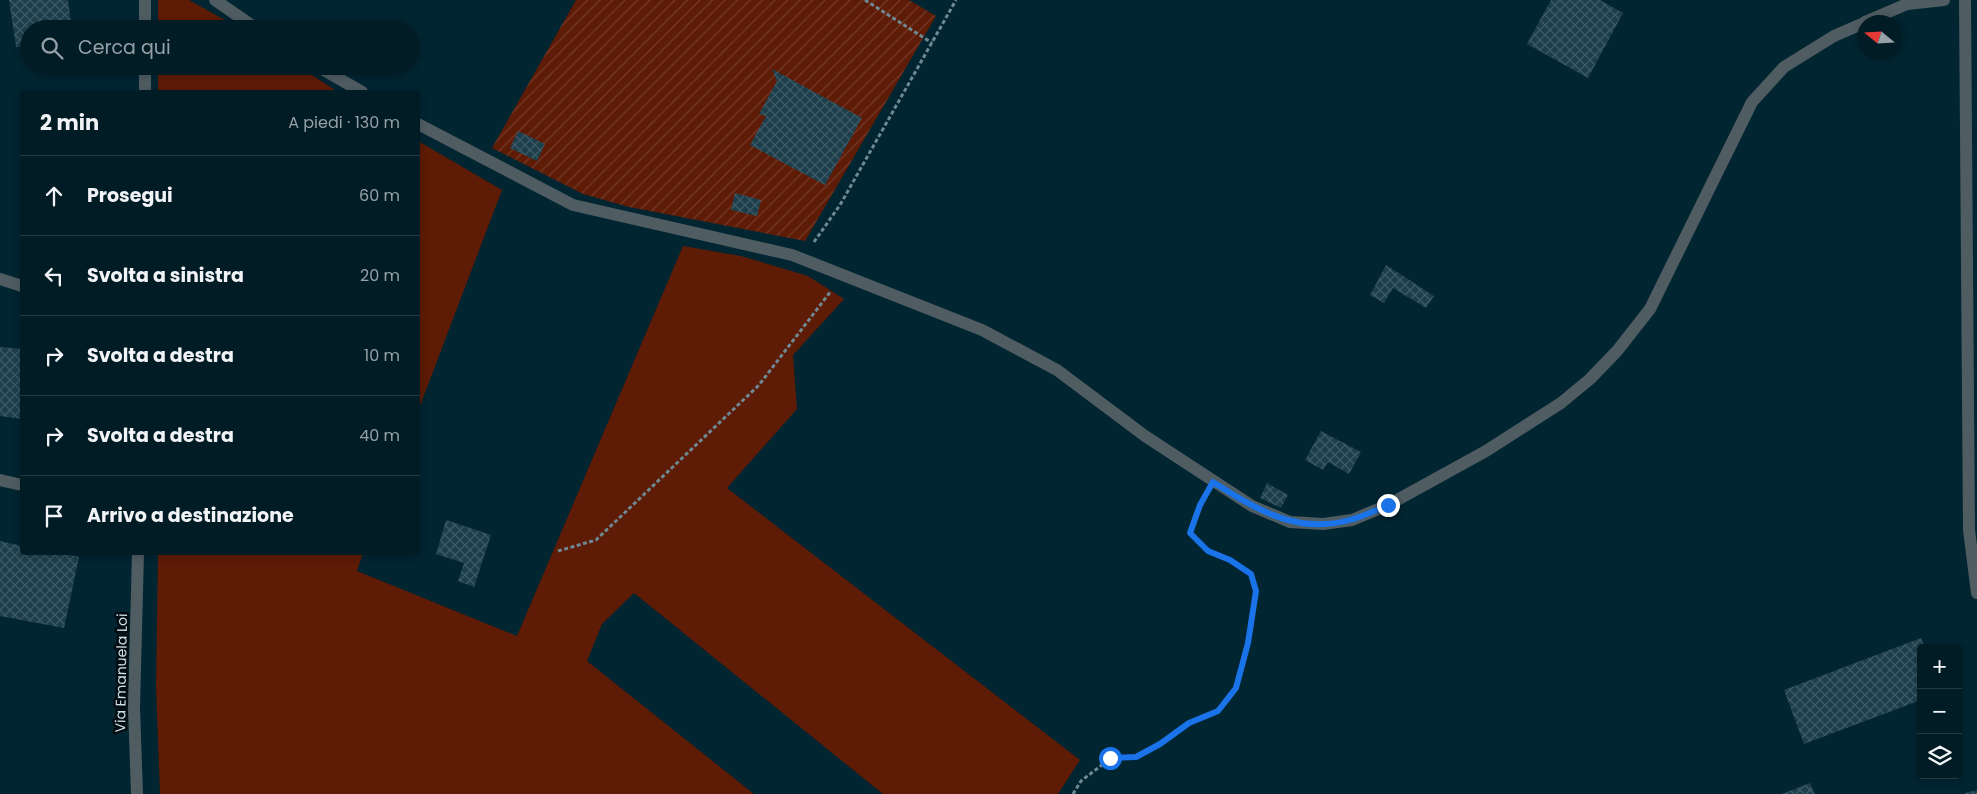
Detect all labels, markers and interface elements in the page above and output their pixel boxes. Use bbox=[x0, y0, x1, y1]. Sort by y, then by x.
north arrow bbox=[1857, 15, 1902, 60]
search box bbox=[20, 20, 420, 75]
icon: search bbox=[38, 34, 66, 62]
text: Cerca qui bbox=[78, 34, 171, 61]
text: 2 min bbox=[40, 108, 99, 137]
text: A piedi · 130 m bbox=[288, 111, 400, 134]
icon: ahead bbox=[40, 182, 68, 210]
text: Prosegui bbox=[87, 182, 173, 209]
text: 60 m bbox=[359, 184, 400, 207]
icon: left bbox=[40, 262, 68, 290]
text: Svolta a sinistra bbox=[87, 262, 244, 289]
text: 20 m bbox=[360, 264, 400, 287]
icon: right bbox=[40, 342, 68, 370]
text: Svolta a destra bbox=[87, 342, 234, 369]
text: 10 m bbox=[364, 344, 400, 367]
icon: right bbox=[40, 422, 68, 450]
text: Svolta a destra bbox=[87, 422, 234, 449]
text: 40 m bbox=[359, 424, 400, 447]
route end bbox=[1377, 494, 1400, 517]
icon: arrive bbox=[40, 502, 68, 530]
text: Arrivo a destinazione bbox=[87, 502, 294, 529]
street label: Via Emanuela Loi bbox=[110, 613, 132, 733]
map controls bbox=[1917, 644, 1962, 779]
button: + bbox=[1917, 644, 1962, 689]
button: − bbox=[1917, 689, 1962, 734]
button: layers bbox=[1917, 734, 1962, 779]
route start bbox=[1099, 747, 1122, 770]

